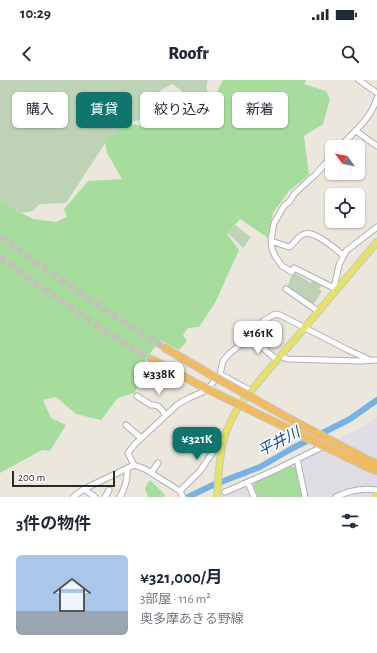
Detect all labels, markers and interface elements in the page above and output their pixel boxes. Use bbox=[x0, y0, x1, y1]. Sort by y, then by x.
text: 10:29 bbox=[20, 6, 51, 21]
icon: back bbox=[16, 43, 38, 65]
icon: search bbox=[339, 43, 361, 65]
text: Roofr bbox=[168, 45, 209, 63]
chip: 購入 bbox=[12, 92, 68, 128]
chip: 賃貸 bbox=[76, 92, 132, 128]
chip: 絞り込み bbox=[140, 92, 224, 128]
chip: 新着 bbox=[232, 92, 288, 128]
north arrow bbox=[325, 140, 365, 180]
map controls bbox=[325, 140, 365, 228]
button: locate bbox=[325, 188, 365, 228]
pin: ¥161K bbox=[230, 321, 286, 355]
text: ¥161K bbox=[243, 327, 273, 340]
pin: ¥338K bbox=[131, 362, 187, 396]
text: ¥338K bbox=[143, 368, 175, 381]
water label: 平井川 bbox=[255, 423, 304, 459]
pin: ¥321K bbox=[169, 427, 225, 461]
text: ¥321K bbox=[182, 433, 212, 446]
scale bar bbox=[12, 469, 115, 488]
text: 200 m bbox=[18, 472, 45, 483]
icon: filters bbox=[339, 510, 361, 532]
text: 3件の物件 bbox=[16, 515, 91, 532]
text: ¥321,000/月 bbox=[140, 569, 223, 586]
icon: home bbox=[48, 571, 96, 619]
text: 3部屋 · 116 m² bbox=[140, 593, 211, 606]
text: 奥多摩あきる野線 bbox=[140, 613, 244, 626]

